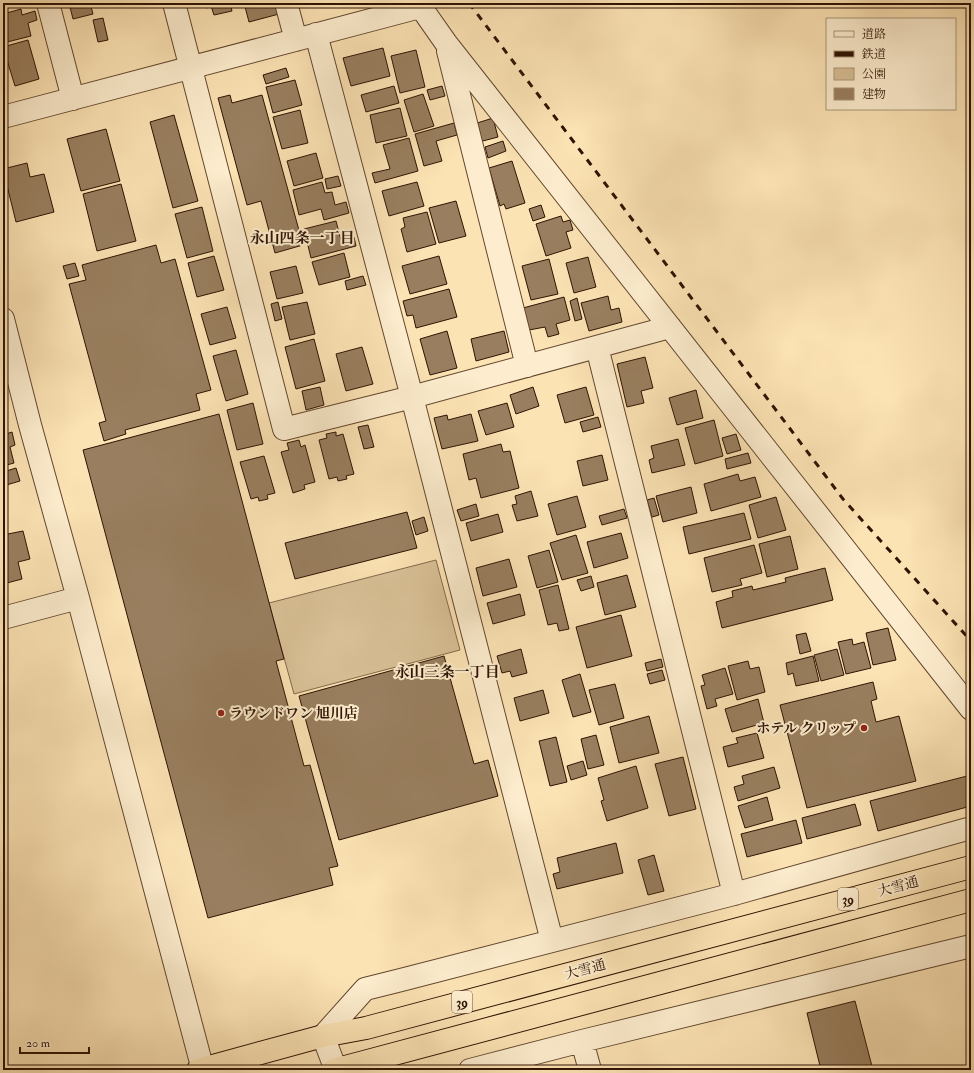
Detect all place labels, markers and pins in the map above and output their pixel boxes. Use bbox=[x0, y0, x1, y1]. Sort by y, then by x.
place label: ラウンドワン 旭川店 bbox=[229, 705, 358, 722]
marker: ラウンドワン 旭川店 bbox=[216, 708, 226, 718]
place label: ホテル クリップ bbox=[756, 720, 856, 737]
marker: ホテル クリップ bbox=[859, 723, 869, 733]

